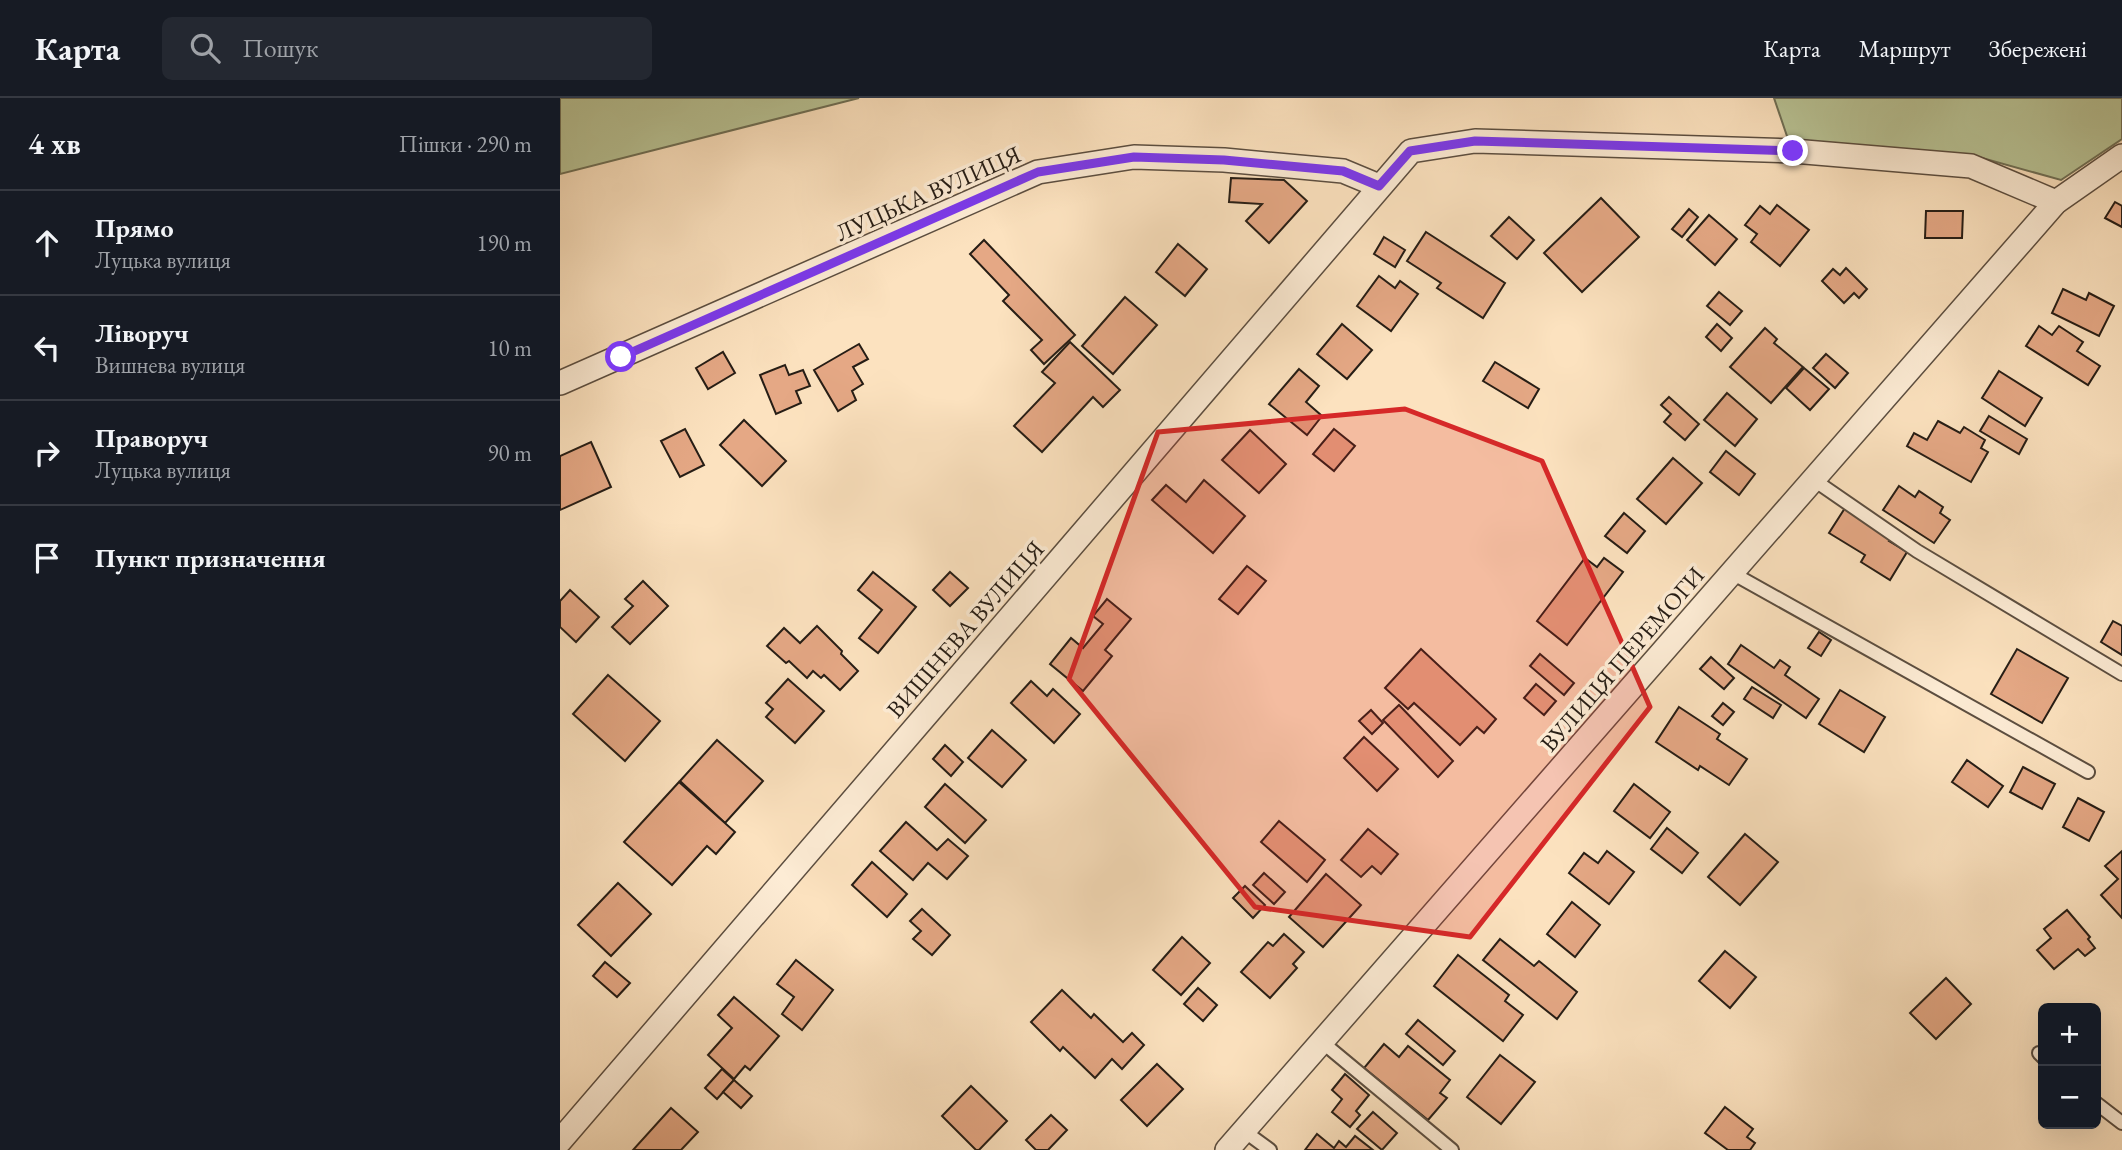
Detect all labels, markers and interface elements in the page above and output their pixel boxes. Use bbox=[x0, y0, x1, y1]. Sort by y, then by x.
search box bbox=[162, 17, 652, 80]
text: Карта bbox=[35, 27, 120, 70]
icon: search bbox=[186, 29, 224, 67]
text: Пошук bbox=[242, 31, 318, 65]
text: Карта bbox=[1763, 33, 1821, 64]
text: Маршрут bbox=[1859, 33, 1951, 64]
text: Збережені bbox=[1989, 33, 2087, 64]
text: 4 хв bbox=[28, 124, 81, 163]
text: Пішки · 290 m bbox=[399, 129, 532, 159]
route end bbox=[1777, 135, 1808, 166]
street label: ЛУЦЬКА ВУЛИЦЯ bbox=[830, 138, 1026, 248]
text: Прямо bbox=[95, 211, 174, 245]
icon: ahead bbox=[28, 224, 66, 262]
text: 190 m bbox=[476, 228, 532, 258]
text: Луцька вулиця bbox=[95, 245, 231, 275]
text: Ліворуч bbox=[95, 316, 189, 350]
icon: left bbox=[28, 329, 66, 367]
text: 10 m bbox=[487, 333, 532, 363]
route start bbox=[605, 341, 636, 372]
text: Вишнева вулиця bbox=[95, 350, 245, 380]
text: Праворуч bbox=[95, 421, 208, 455]
icon: right bbox=[28, 434, 66, 472]
text: 90 m bbox=[487, 438, 532, 468]
text: Луцька вулиця bbox=[95, 455, 231, 485]
street label: ВИШНЕВА ВУЛИЦЯ bbox=[879, 534, 1051, 724]
icon: arrive bbox=[28, 539, 66, 577]
text: Пункт призначення bbox=[95, 541, 326, 575]
street label: ВУЛИЦЯ ПЕРЕМОГИ bbox=[1533, 560, 1711, 758]
map controls bbox=[2038, 1003, 2101, 1129]
button: + bbox=[2038, 1003, 2101, 1066]
button: − bbox=[2038, 1066, 2101, 1129]

